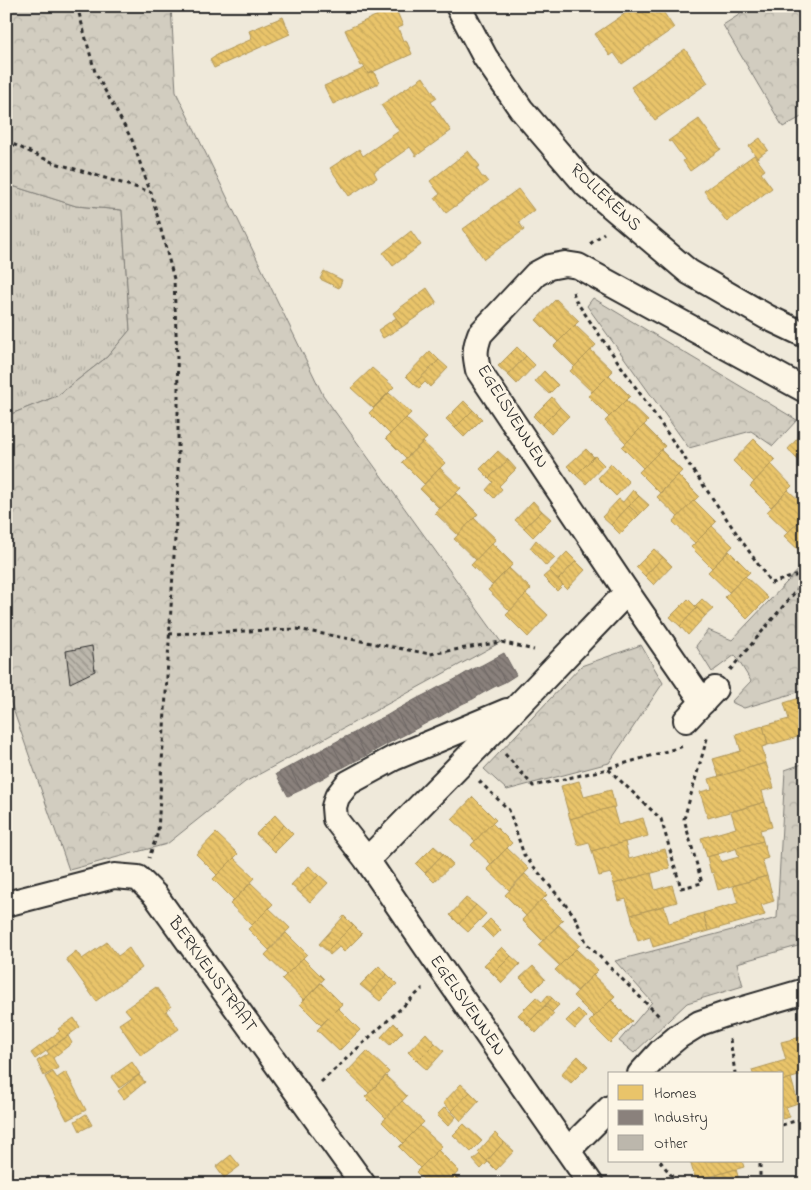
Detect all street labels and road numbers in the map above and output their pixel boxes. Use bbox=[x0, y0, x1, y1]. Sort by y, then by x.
street label: ROLLEKENS bbox=[563, 158, 647, 238]
street label: EGELSVENNEN bbox=[470, 360, 554, 474]
street label: BERKVENSTRAAT bbox=[160, 911, 263, 1038]
street label: EGELSVENNEN bbox=[422, 950, 512, 1062]

